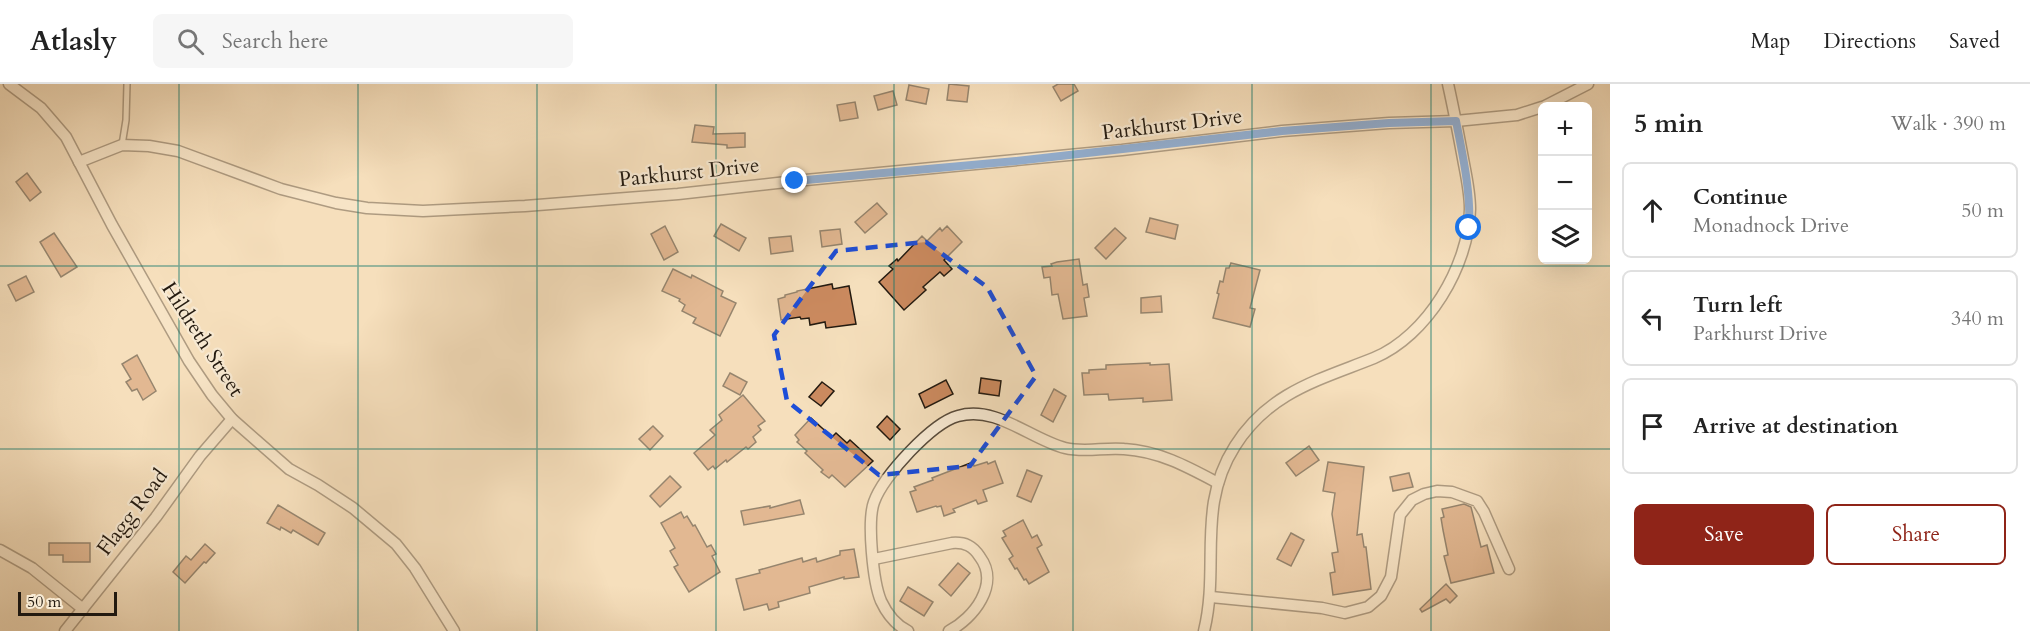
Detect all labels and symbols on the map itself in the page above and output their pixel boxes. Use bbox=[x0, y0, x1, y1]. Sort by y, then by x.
street label: Parkhurst Drive bbox=[1100, 102, 1244, 147]
street label: Parkhurst Drive bbox=[617, 151, 761, 194]
route end bbox=[781, 167, 807, 193]
route start bbox=[1455, 214, 1481, 240]
street label: Hildreth Street bbox=[155, 276, 251, 403]
street label: Flagg Road bbox=[90, 463, 175, 562]
scale bar bbox=[18, 589, 117, 616]

